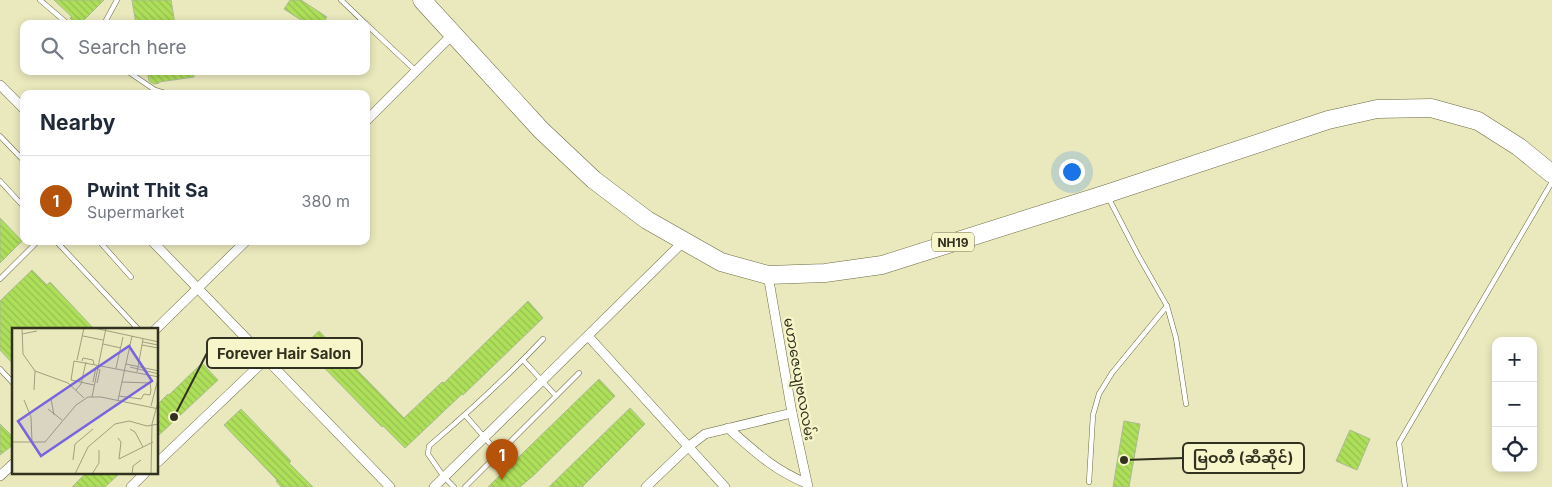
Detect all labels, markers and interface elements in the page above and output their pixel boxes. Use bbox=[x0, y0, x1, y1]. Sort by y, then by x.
search box bbox=[20, 20, 370, 75]
icon: search bbox=[38, 34, 66, 62]
text: Search here bbox=[78, 36, 187, 59]
text: Nearby bbox=[40, 110, 115, 135]
your location bbox=[1059, 159, 1085, 185]
text: Pwint Thit Sa bbox=[87, 179, 209, 202]
text: 1 bbox=[53, 191, 59, 211]
text: 380 m bbox=[302, 191, 350, 211]
text: Supermarket bbox=[87, 202, 184, 222]
road number: NH19 bbox=[932, 232, 974, 252]
street label: မဟာဇေယျဗလလမ်း bbox=[777, 316, 820, 442]
inset map bbox=[12, 328, 159, 474]
map controls bbox=[1492, 337, 1537, 472]
button: + bbox=[1492, 337, 1537, 382]
callout: Forever Hair Salon bbox=[207, 338, 362, 368]
text: Forever Hair Salon bbox=[217, 344, 351, 363]
button: − bbox=[1492, 382, 1537, 427]
button: locate bbox=[1492, 427, 1537, 472]
pin: 1 bbox=[486, 439, 518, 480]
callout: မြဝတီ (ဆီဆိုင်) bbox=[1183, 443, 1304, 473]
text: မြဝတီ (ဆီဆိုင်) bbox=[1193, 448, 1293, 470]

